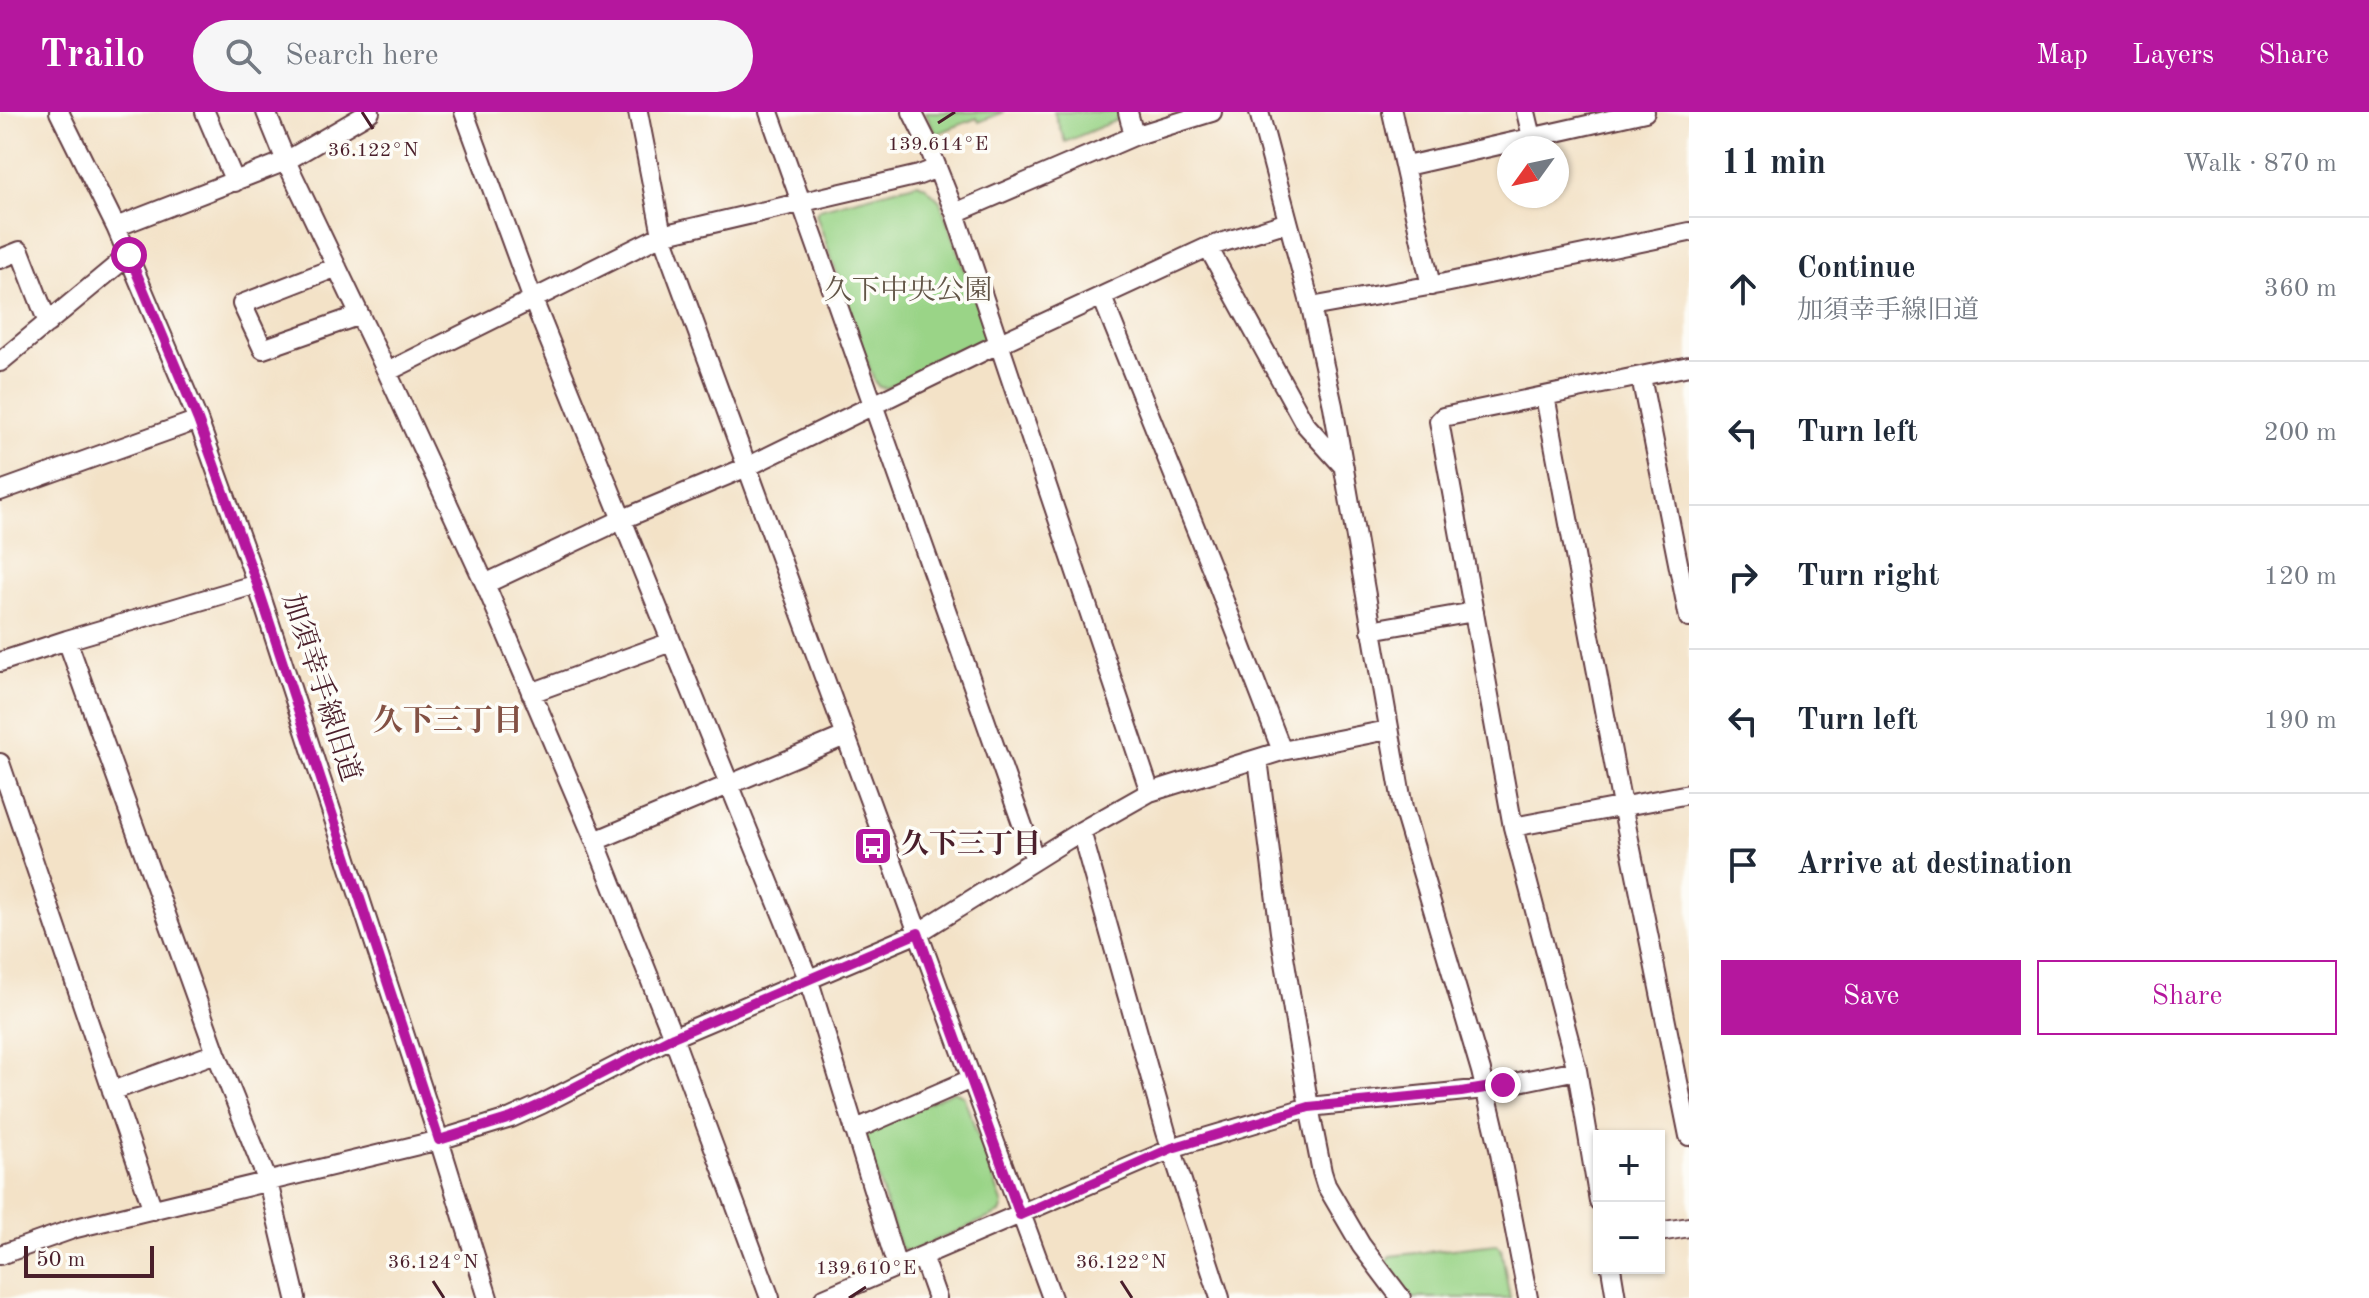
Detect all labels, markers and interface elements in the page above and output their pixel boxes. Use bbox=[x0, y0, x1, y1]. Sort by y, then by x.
search box bbox=[193, 20, 753, 92]
icon: search bbox=[221, 34, 265, 78]
text: Trailo bbox=[40, 37, 145, 75]
text: Search here bbox=[285, 41, 439, 71]
text: Map bbox=[2036, 42, 2088, 70]
text: Layers bbox=[2132, 42, 2214, 70]
text: Share bbox=[2258, 42, 2329, 70]
text: 139.614°E bbox=[888, 135, 988, 155]
north arrow bbox=[1497, 136, 1569, 208]
text: 36.122°N bbox=[328, 141, 418, 161]
text: 11 min bbox=[1721, 147, 1826, 181]
text: Walk · 870 m bbox=[2183, 151, 2337, 177]
route start bbox=[111, 237, 147, 273]
text: Continue bbox=[1797, 254, 1916, 284]
icon: ahead bbox=[1721, 267, 1765, 311]
park label: 久下中央公園 bbox=[824, 275, 992, 306]
text: 360 m bbox=[2264, 276, 2337, 302]
text: 加須幸手線旧道 bbox=[1797, 298, 1979, 324]
icon: left bbox=[1721, 411, 1765, 455]
text: Turn left bbox=[1797, 418, 1918, 448]
text: 200 m bbox=[2264, 420, 2337, 446]
icon: right bbox=[1721, 555, 1765, 599]
text: Turn right bbox=[1797, 562, 1939, 592]
text: 120 m bbox=[2264, 564, 2337, 590]
street label: 加須幸手線旧道 bbox=[276, 590, 366, 786]
icon: left bbox=[1721, 699, 1765, 743]
district label: 久下三丁目 bbox=[373, 704, 523, 737]
text: Turn left bbox=[1797, 706, 1918, 736]
text: 190 m bbox=[2264, 708, 2337, 734]
bus stop icon: 久下三丁目 bbox=[852, 825, 894, 867]
place label: 久下三丁目 bbox=[901, 829, 1041, 860]
icon: arrive bbox=[1721, 843, 1765, 887]
text: Arrive at destination bbox=[1797, 850, 2072, 880]
button: Save bbox=[1721, 960, 2021, 1035]
button: Share bbox=[2037, 960, 2337, 1035]
route end bbox=[1485, 1067, 1521, 1103]
map controls bbox=[1593, 1130, 1665, 1274]
button: + bbox=[1593, 1130, 1665, 1202]
button: − bbox=[1593, 1202, 1665, 1274]
scale bar bbox=[24, 1242, 154, 1278]
text: 50 m bbox=[36, 1249, 85, 1271]
text: 36.124°N bbox=[388, 1253, 478, 1273]
text: 36.122°N bbox=[1076, 1253, 1166, 1273]
text: 139.610°E bbox=[816, 1259, 916, 1279]

